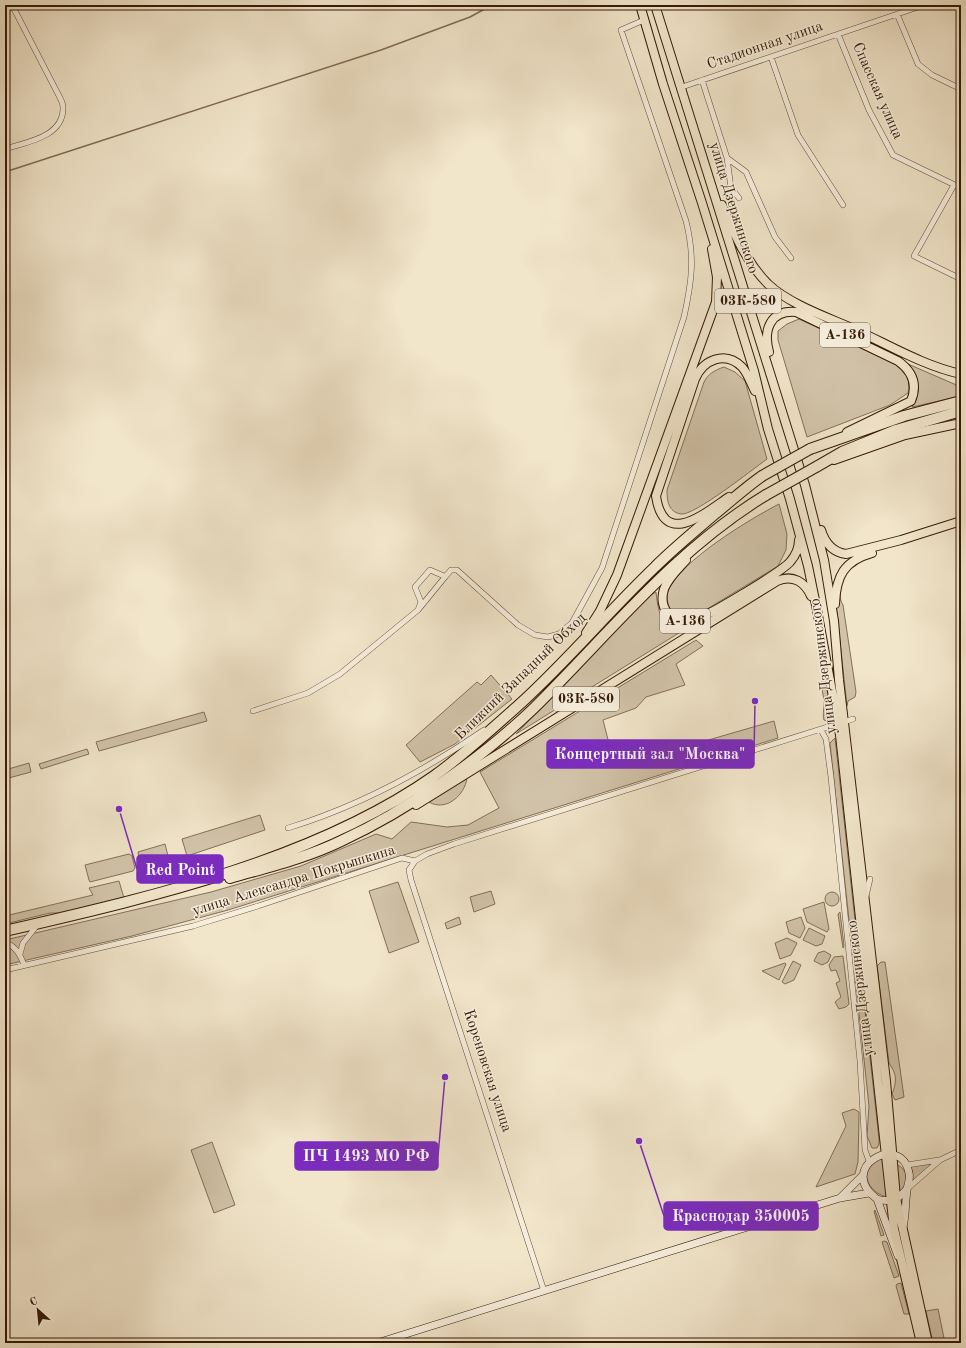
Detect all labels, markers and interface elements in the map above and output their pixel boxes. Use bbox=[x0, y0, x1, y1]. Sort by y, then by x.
street label: Стадионная улица bbox=[705, 19, 825, 73]
street label: Спасская улица bbox=[849, 40, 905, 142]
street label: улица Дзержинского bbox=[706, 140, 760, 276]
road number: 03К-580 bbox=[715, 289, 781, 313]
road number: А-136 bbox=[820, 323, 870, 347]
street label: улица Дзержинского bbox=[808, 597, 840, 735]
road number: А-136 bbox=[660, 609, 710, 633]
street label: Ближний Западный Обход bbox=[453, 610, 590, 743]
road number: 03К-580 bbox=[553, 687, 619, 711]
callout: Концертный зал "Москва" bbox=[547, 740, 754, 768]
text: Концертный зал "Москва" bbox=[555, 747, 745, 763]
street label: улица Александра Покрышкина bbox=[191, 843, 398, 919]
callout: Red Point bbox=[137, 855, 223, 883]
text: Red Point bbox=[145, 863, 215, 879]
street label: улица Дзержинского bbox=[845, 919, 877, 1057]
street label: Кореновская улица bbox=[460, 1008, 514, 1135]
callout: ПЧ 1493 МО РФ bbox=[295, 1142, 438, 1170]
text: ПЧ 1493 МО РФ bbox=[303, 1149, 430, 1165]
callout: Краснодар 350005 bbox=[664, 1202, 818, 1230]
text: Краснодар 350005 bbox=[672, 1209, 810, 1225]
north arrow bbox=[18, 1290, 58, 1330]
text: С bbox=[28, 1296, 40, 1309]

